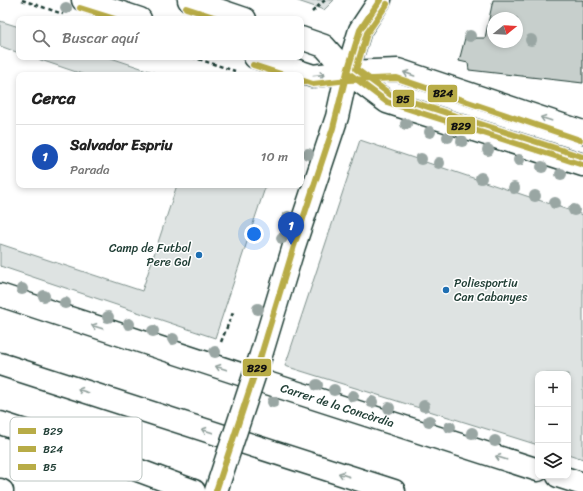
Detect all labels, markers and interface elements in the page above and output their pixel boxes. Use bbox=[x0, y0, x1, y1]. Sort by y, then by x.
north arrow bbox=[487, 12, 523, 48]
search box bbox=[16, 16, 304, 60]
text: Buscar aquí bbox=[62, 25, 139, 51]
icon: search bbox=[30, 27, 52, 49]
one-way arrow bbox=[404, 69, 416, 77]
one-way arrow bbox=[312, 72, 325, 79]
text: Cerca bbox=[32, 83, 75, 113]
line badge: B24 bbox=[427, 84, 458, 103]
text: B24 bbox=[433, 84, 453, 103]
line badge: B5 bbox=[392, 89, 415, 108]
text: B5 bbox=[396, 90, 410, 109]
one-way arrow bbox=[540, 115, 552, 123]
line badge: B29 bbox=[446, 116, 476, 135]
text: B29 bbox=[451, 117, 471, 136]
text: Salvador Espriu bbox=[70, 132, 173, 158]
text: 1 bbox=[42, 145, 48, 168]
text: 10 m bbox=[261, 145, 288, 168]
text: Parada bbox=[70, 158, 110, 181]
pin: 1 bbox=[278, 212, 304, 245]
your location bbox=[244, 224, 264, 244]
place label: Camp de Futbol Pere Gol bbox=[109, 237, 192, 273]
marker: Camp de Futbol Pere Gol bbox=[194, 250, 204, 260]
place label: Poliesportiu Can Cabanyes bbox=[454, 272, 528, 308]
marker: Poliesportiu Can Cabanyes bbox=[441, 285, 451, 295]
one-way arrow bbox=[91, 323, 104, 330]
line badge: B29 bbox=[242, 358, 272, 377]
text: B29 bbox=[247, 359, 267, 378]
one-way arrow bbox=[215, 363, 227, 371]
map controls bbox=[535, 371, 571, 479]
button: + bbox=[535, 371, 571, 407]
street label: Carrer de la Concòrdia bbox=[278, 377, 397, 434]
one-way arrow bbox=[77, 386, 89, 394]
button: − bbox=[535, 407, 571, 443]
legend bbox=[10, 417, 142, 481]
text: B29 bbox=[43, 422, 63, 441]
one-way arrow bbox=[201, 426, 213, 434]
text: B24 bbox=[43, 440, 63, 459]
button: layers bbox=[535, 443, 571, 479]
one-way arrow bbox=[495, 454, 508, 461]
text: B5 bbox=[43, 458, 57, 477]
one-way arrow bbox=[337, 471, 350, 478]

